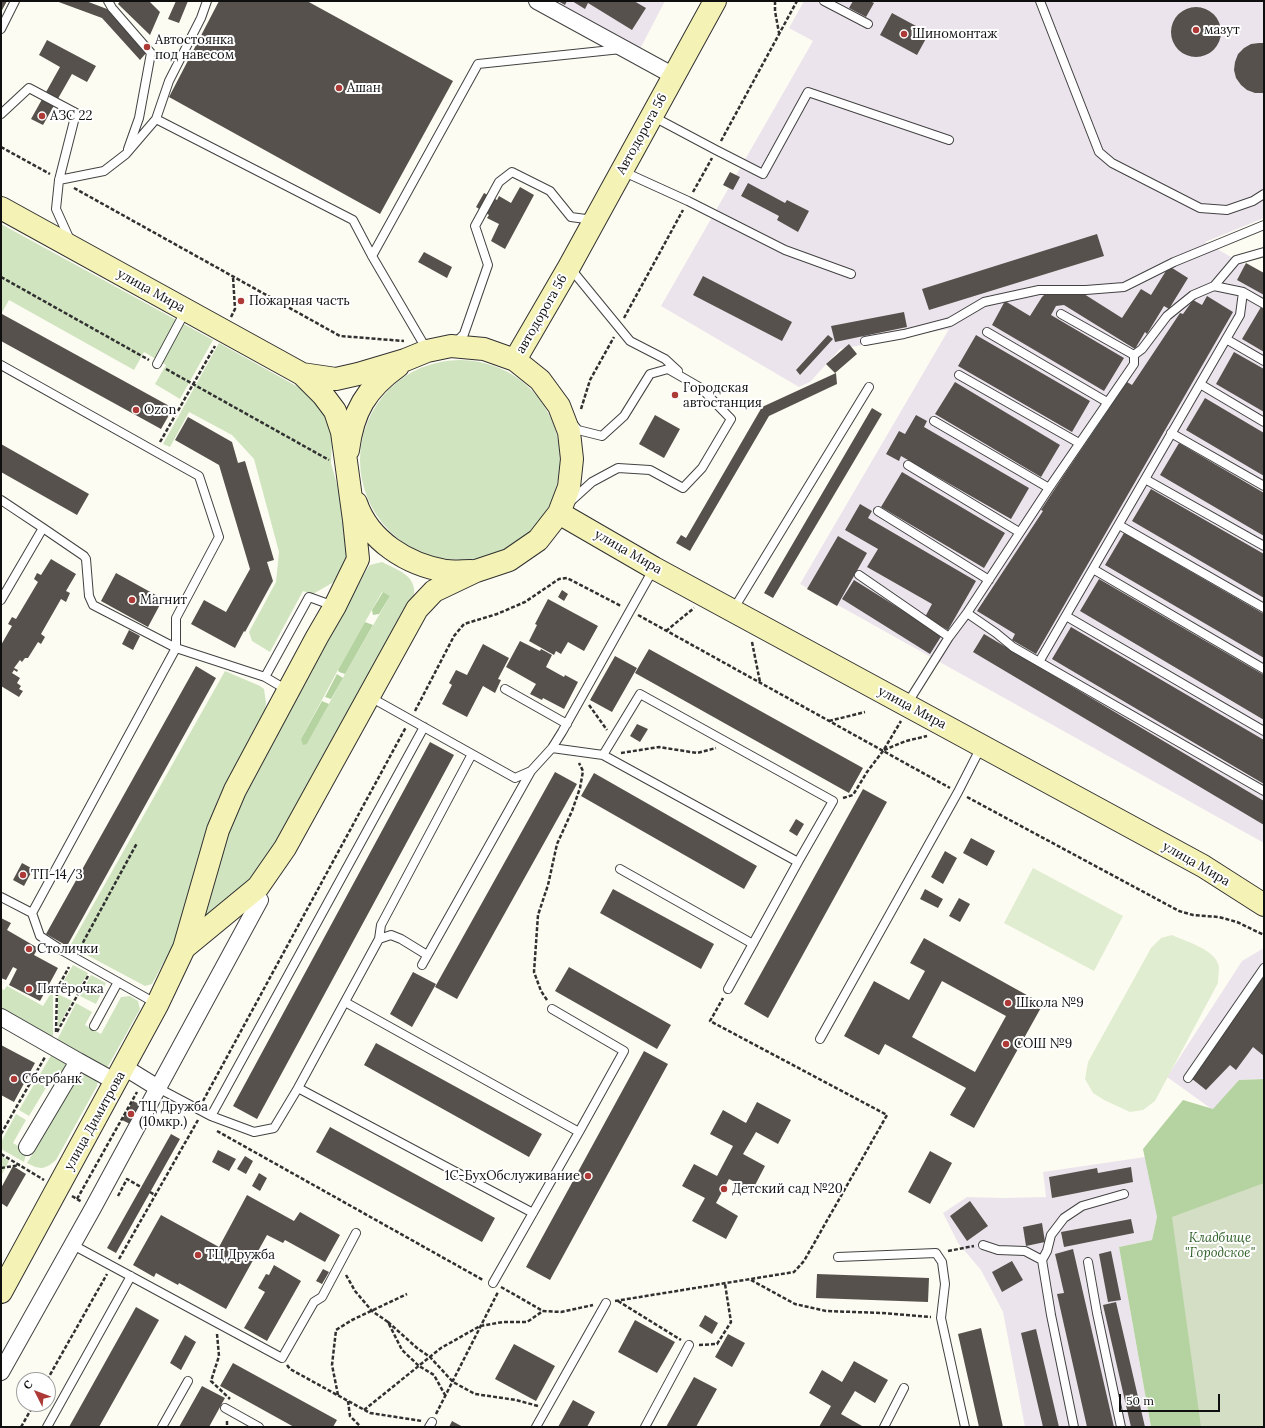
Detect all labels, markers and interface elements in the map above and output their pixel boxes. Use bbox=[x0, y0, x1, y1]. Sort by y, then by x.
place label: мазут bbox=[1204, 22, 1240, 38]
marker: мазут bbox=[1191, 25, 1201, 35]
place label: Шиномонтаж bbox=[912, 26, 997, 42]
marker: Шиномонтаж bbox=[899, 29, 909, 39]
place label: Автостоянка под навесом bbox=[155, 32, 234, 63]
marker: Автостоянка под навесом bbox=[142, 42, 152, 52]
place label: Ашан bbox=[347, 80, 381, 96]
marker: Ашан bbox=[334, 83, 344, 93]
street label: Автодорога 56 bbox=[613, 91, 671, 177]
place label: АЗС 22 bbox=[50, 108, 93, 124]
marker: АЗС 22 bbox=[37, 111, 47, 121]
street label: улица Мира bbox=[114, 266, 188, 316]
street label: автодорога 56 bbox=[513, 272, 571, 356]
place label: Пожарная часть bbox=[249, 293, 350, 309]
marker: Пожарная часть bbox=[236, 296, 246, 306]
place label: Городская автостанция bbox=[683, 380, 762, 411]
marker: Городская автостанция bbox=[670, 390, 680, 400]
place label: Ozon bbox=[144, 402, 176, 418]
marker: Ozon bbox=[131, 405, 141, 415]
street label: улица Мира bbox=[591, 526, 665, 578]
place label: Магнит bbox=[140, 592, 187, 608]
marker: Магнит bbox=[127, 595, 137, 605]
street label: улица Мира bbox=[875, 683, 949, 733]
street label: улица Мира bbox=[1159, 838, 1233, 890]
place label: ТП-14/3 bbox=[31, 867, 83, 883]
marker: ТП-14/3 bbox=[18, 870, 28, 880]
place label: Столички bbox=[37, 941, 98, 957]
marker: Столички bbox=[24, 944, 34, 954]
place label: Пятёрочка bbox=[37, 981, 104, 997]
marker: Пятёрочка bbox=[24, 984, 34, 994]
place label: Школа №9 bbox=[1016, 995, 1084, 1011]
marker: Школа №9 bbox=[1003, 998, 1013, 1008]
place label: СОШ №9 bbox=[1014, 1036, 1072, 1052]
marker: СОШ №9 bbox=[1001, 1039, 1011, 1049]
street label: улица Димитрова bbox=[61, 1069, 129, 1173]
place label: Сбербанк bbox=[22, 1071, 82, 1087]
marker: Сбербанк bbox=[9, 1074, 19, 1084]
place label: ТЦ Дружба (10мкр.) bbox=[139, 1099, 208, 1130]
marker: ТЦ Дружба (10мкр.) bbox=[126, 1109, 136, 1119]
place label: 1С-БухОбслуживание bbox=[445, 1168, 580, 1184]
marker: 1С-БухОбслуживание bbox=[583, 1171, 593, 1181]
place label: Детский сад №20 bbox=[732, 1181, 843, 1197]
marker: Детский сад №20 bbox=[719, 1184, 729, 1194]
park label: Кладбище "Городское" bbox=[1185, 1230, 1255, 1261]
place label: ТЦ Дружба bbox=[206, 1247, 275, 1263]
marker: ТЦ Дружба bbox=[193, 1250, 203, 1260]
north arrow bbox=[16, 1372, 56, 1412]
text: С bbox=[20, 1377, 36, 1392]
scale bar bbox=[1121, 1386, 1222, 1412]
text: 50 m bbox=[1126, 1393, 1154, 1408]

